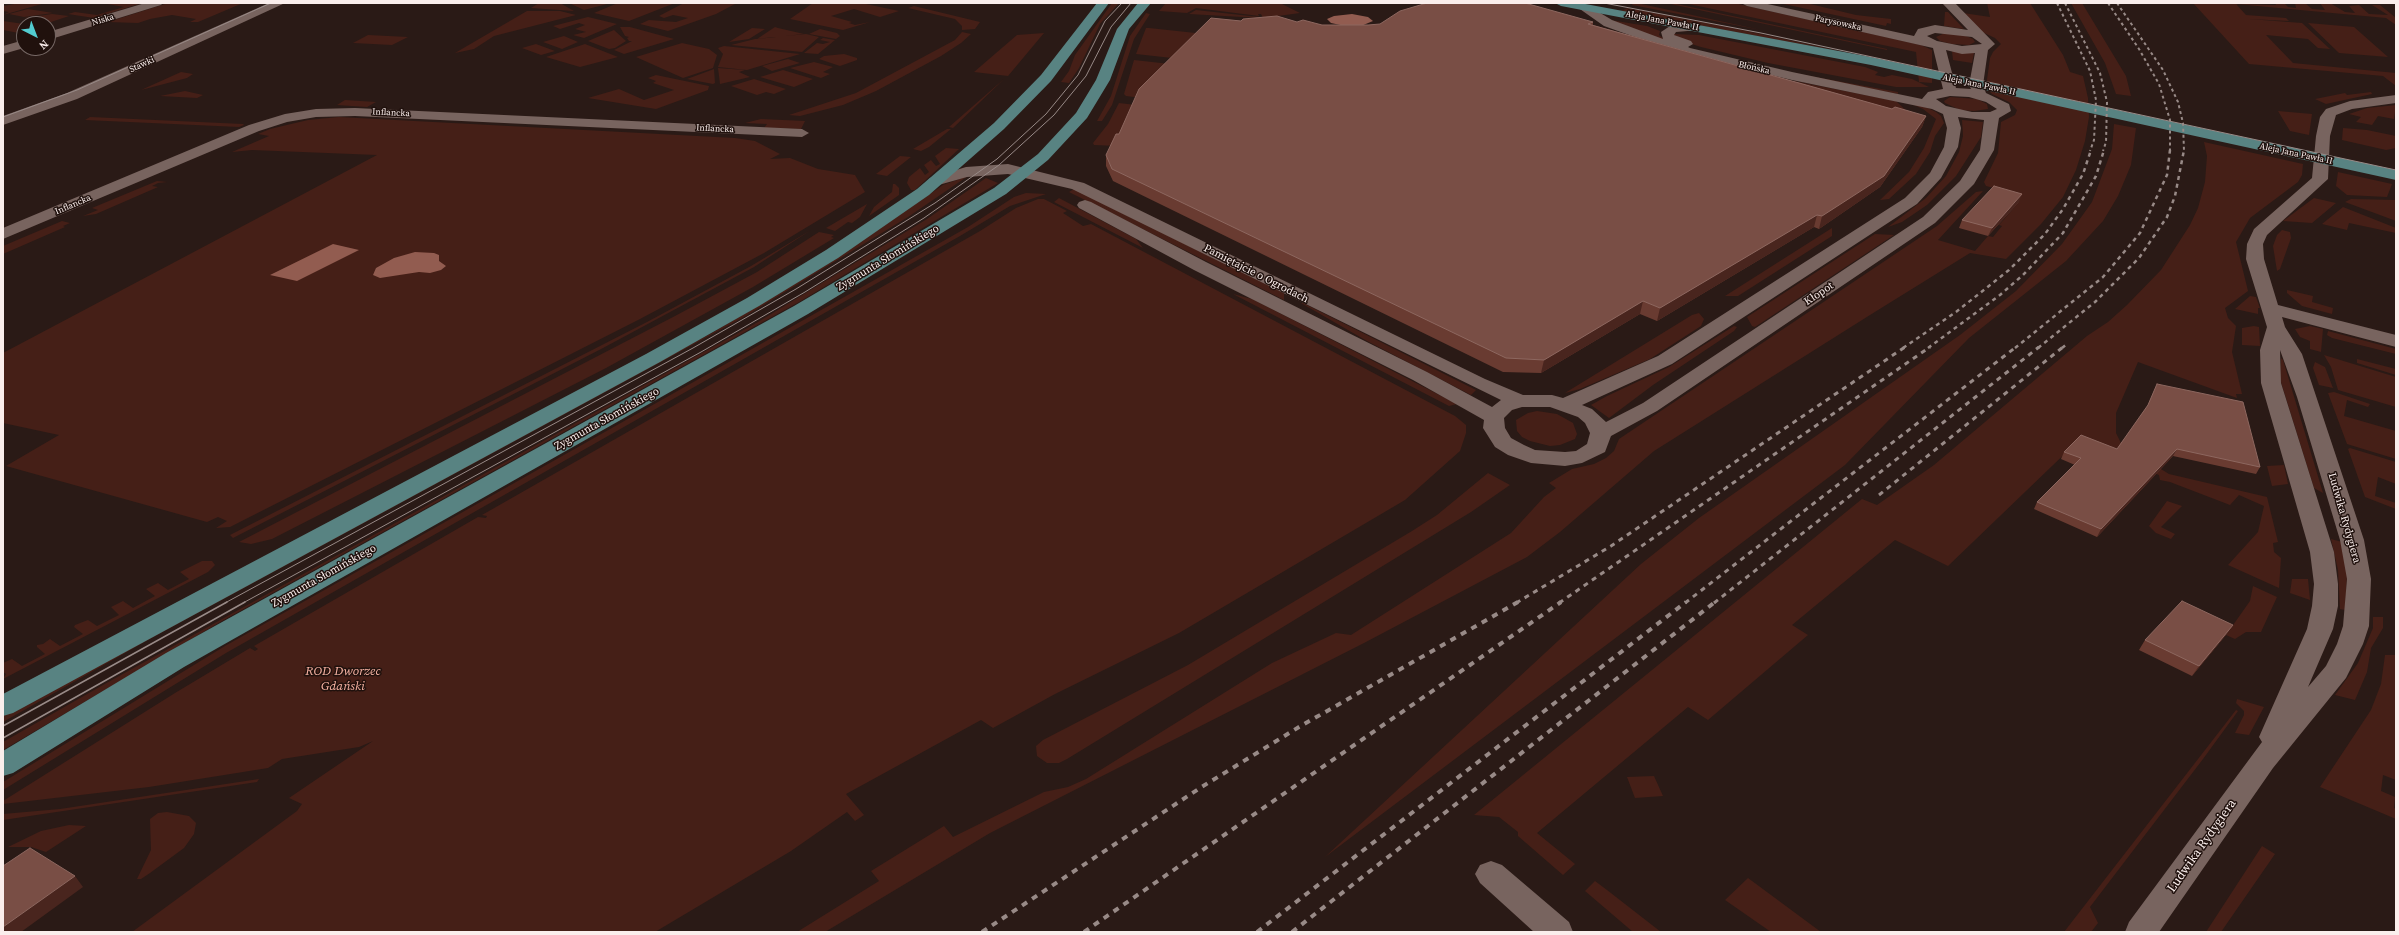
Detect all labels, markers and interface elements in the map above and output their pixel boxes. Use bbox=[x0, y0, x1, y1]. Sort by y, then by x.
street label: Aleja Jana Pawła II bbox=[1624, 9, 1700, 33]
street label: Niska bbox=[91, 12, 115, 28]
street label: Parysowska bbox=[1814, 13, 1862, 33]
north arrow bbox=[16, 16, 56, 56]
text: N bbox=[36, 36, 52, 53]
street label: Stawki bbox=[128, 55, 156, 75]
street label: Błońska bbox=[1737, 59, 1771, 77]
street label: Aleja Jana Pawła II bbox=[1941, 72, 2017, 98]
street label: Inflancka bbox=[372, 107, 410, 119]
street label: Inflancka bbox=[696, 123, 734, 135]
street label: Aleja Jana Pawła II bbox=[2258, 141, 2334, 167]
street label: Inflancka bbox=[53, 193, 93, 217]
street label: Zygmunta Słomińskiego bbox=[834, 222, 942, 294]
street label: Pamiętajcie o Ogrodach bbox=[1201, 242, 1311, 306]
street label: Kłopot bbox=[1802, 279, 1836, 309]
street label: Zygmunta Słomińskiego bbox=[552, 385, 662, 453]
street label: Ludwika Rydygiera bbox=[2325, 471, 2363, 565]
street label: Zygmunta Słomińskiego bbox=[269, 542, 379, 610]
park label: ROD Dworzec Gdański bbox=[305, 664, 381, 695]
street label: Ludwika Rydygiera bbox=[2164, 796, 2240, 896]

